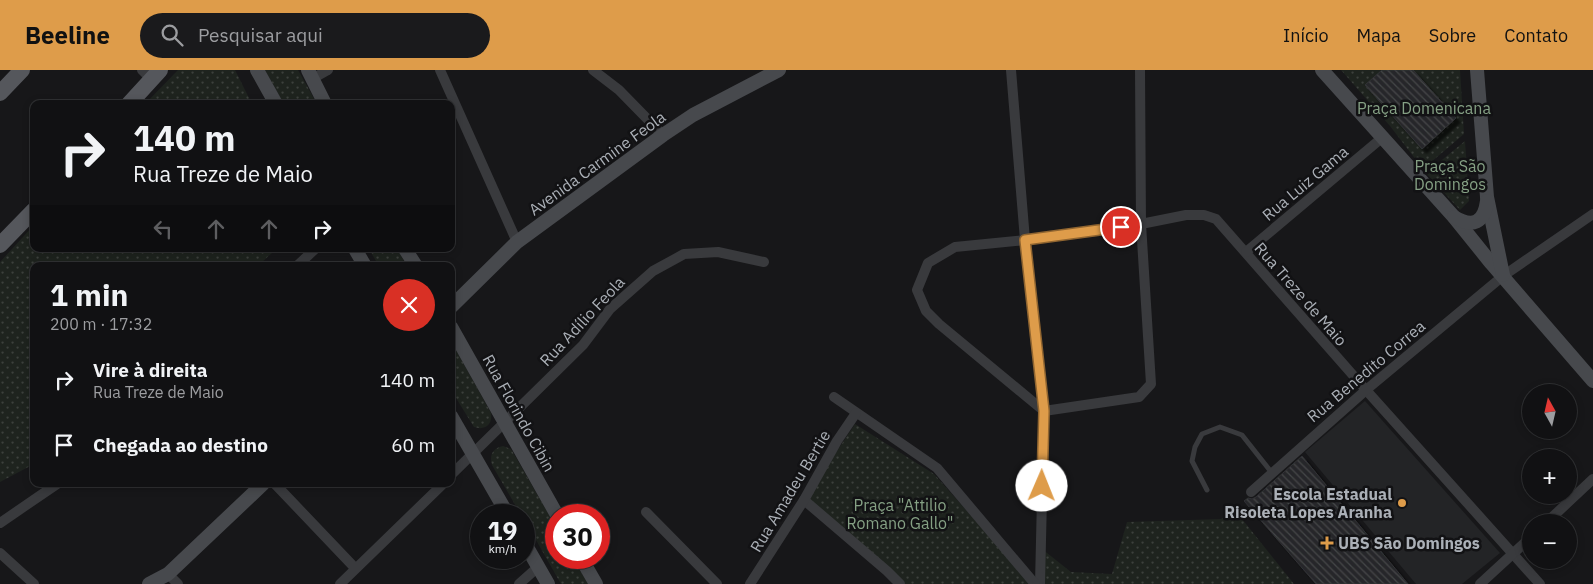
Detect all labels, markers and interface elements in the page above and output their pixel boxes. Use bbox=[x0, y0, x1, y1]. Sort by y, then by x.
search box bbox=[140, 13, 490, 58]
text: Beeline bbox=[25, 19, 110, 51]
icon: search bbox=[158, 21, 186, 49]
text: Pesquisar aqui bbox=[198, 23, 323, 47]
text: Início bbox=[1283, 24, 1329, 47]
text: Mapa bbox=[1357, 24, 1401, 47]
text: Sobre bbox=[1429, 24, 1476, 47]
text: Contato bbox=[1504, 24, 1568, 47]
park label: Praça Domenicana bbox=[1357, 98, 1491, 118]
street label: Avenida Carmine Feola bbox=[525, 106, 670, 219]
text: 140 m bbox=[133, 115, 236, 161]
icon: right bbox=[50, 120, 115, 185]
street label: Rua Luiz Gama bbox=[1258, 141, 1352, 225]
park label: Praça São Domingos bbox=[1414, 156, 1486, 194]
text: Rua Treze de Maio bbox=[133, 159, 313, 188]
pin bbox=[1100, 206, 1142, 248]
icon: arrive bbox=[1107, 213, 1135, 241]
icon: left bbox=[149, 215, 177, 243]
icon: ahead bbox=[202, 215, 230, 243]
icon: ahead bbox=[255, 215, 283, 243]
icon: right bbox=[308, 215, 336, 243]
street label: Rua Treze de Maio bbox=[1251, 238, 1351, 350]
street label: Rua Adílio Feola bbox=[535, 272, 629, 370]
text: 1 min bbox=[50, 275, 128, 314]
button: close bbox=[383, 279, 435, 331]
text: 200 m · 17:32 bbox=[50, 314, 152, 334]
street label: Rua Benedito Correa bbox=[1303, 315, 1430, 426]
street label: Rua Florindo Cibin bbox=[478, 351, 560, 475]
text: Vire à direita bbox=[93, 358, 208, 382]
icon: right bbox=[50, 366, 78, 394]
text: 140 m bbox=[380, 368, 435, 392]
text: Rua Treze de Maio bbox=[93, 382, 224, 402]
north arrow bbox=[1522, 384, 1578, 439]
map controls bbox=[1522, 384, 1577, 569]
street label: Rua Amadeu Bertie bbox=[746, 426, 834, 556]
icon: arrive bbox=[50, 431, 78, 459]
text: Chegada ao destino bbox=[93, 433, 268, 457]
text: 60 m bbox=[391, 433, 435, 457]
button: + bbox=[1522, 449, 1577, 504]
position arrow bbox=[1015, 459, 1067, 511]
place label: Escola Estadual Risoleta Lopes Aranha bbox=[1224, 484, 1392, 522]
park label: Praça "Attilio Romano Gallo" bbox=[847, 495, 953, 533]
marker: Escola Estadual Risoleta Lopes Aranha bbox=[1396, 497, 1408, 509]
speed limit sign: 30 bbox=[545, 504, 610, 569]
text: 19 bbox=[487, 514, 518, 547]
button: − bbox=[1522, 514, 1577, 569]
place label: UBS São Domingos bbox=[1338, 533, 1480, 553]
marker: UBS São Domingos bbox=[1320, 536, 1334, 550]
text: km/h bbox=[488, 541, 517, 556]

